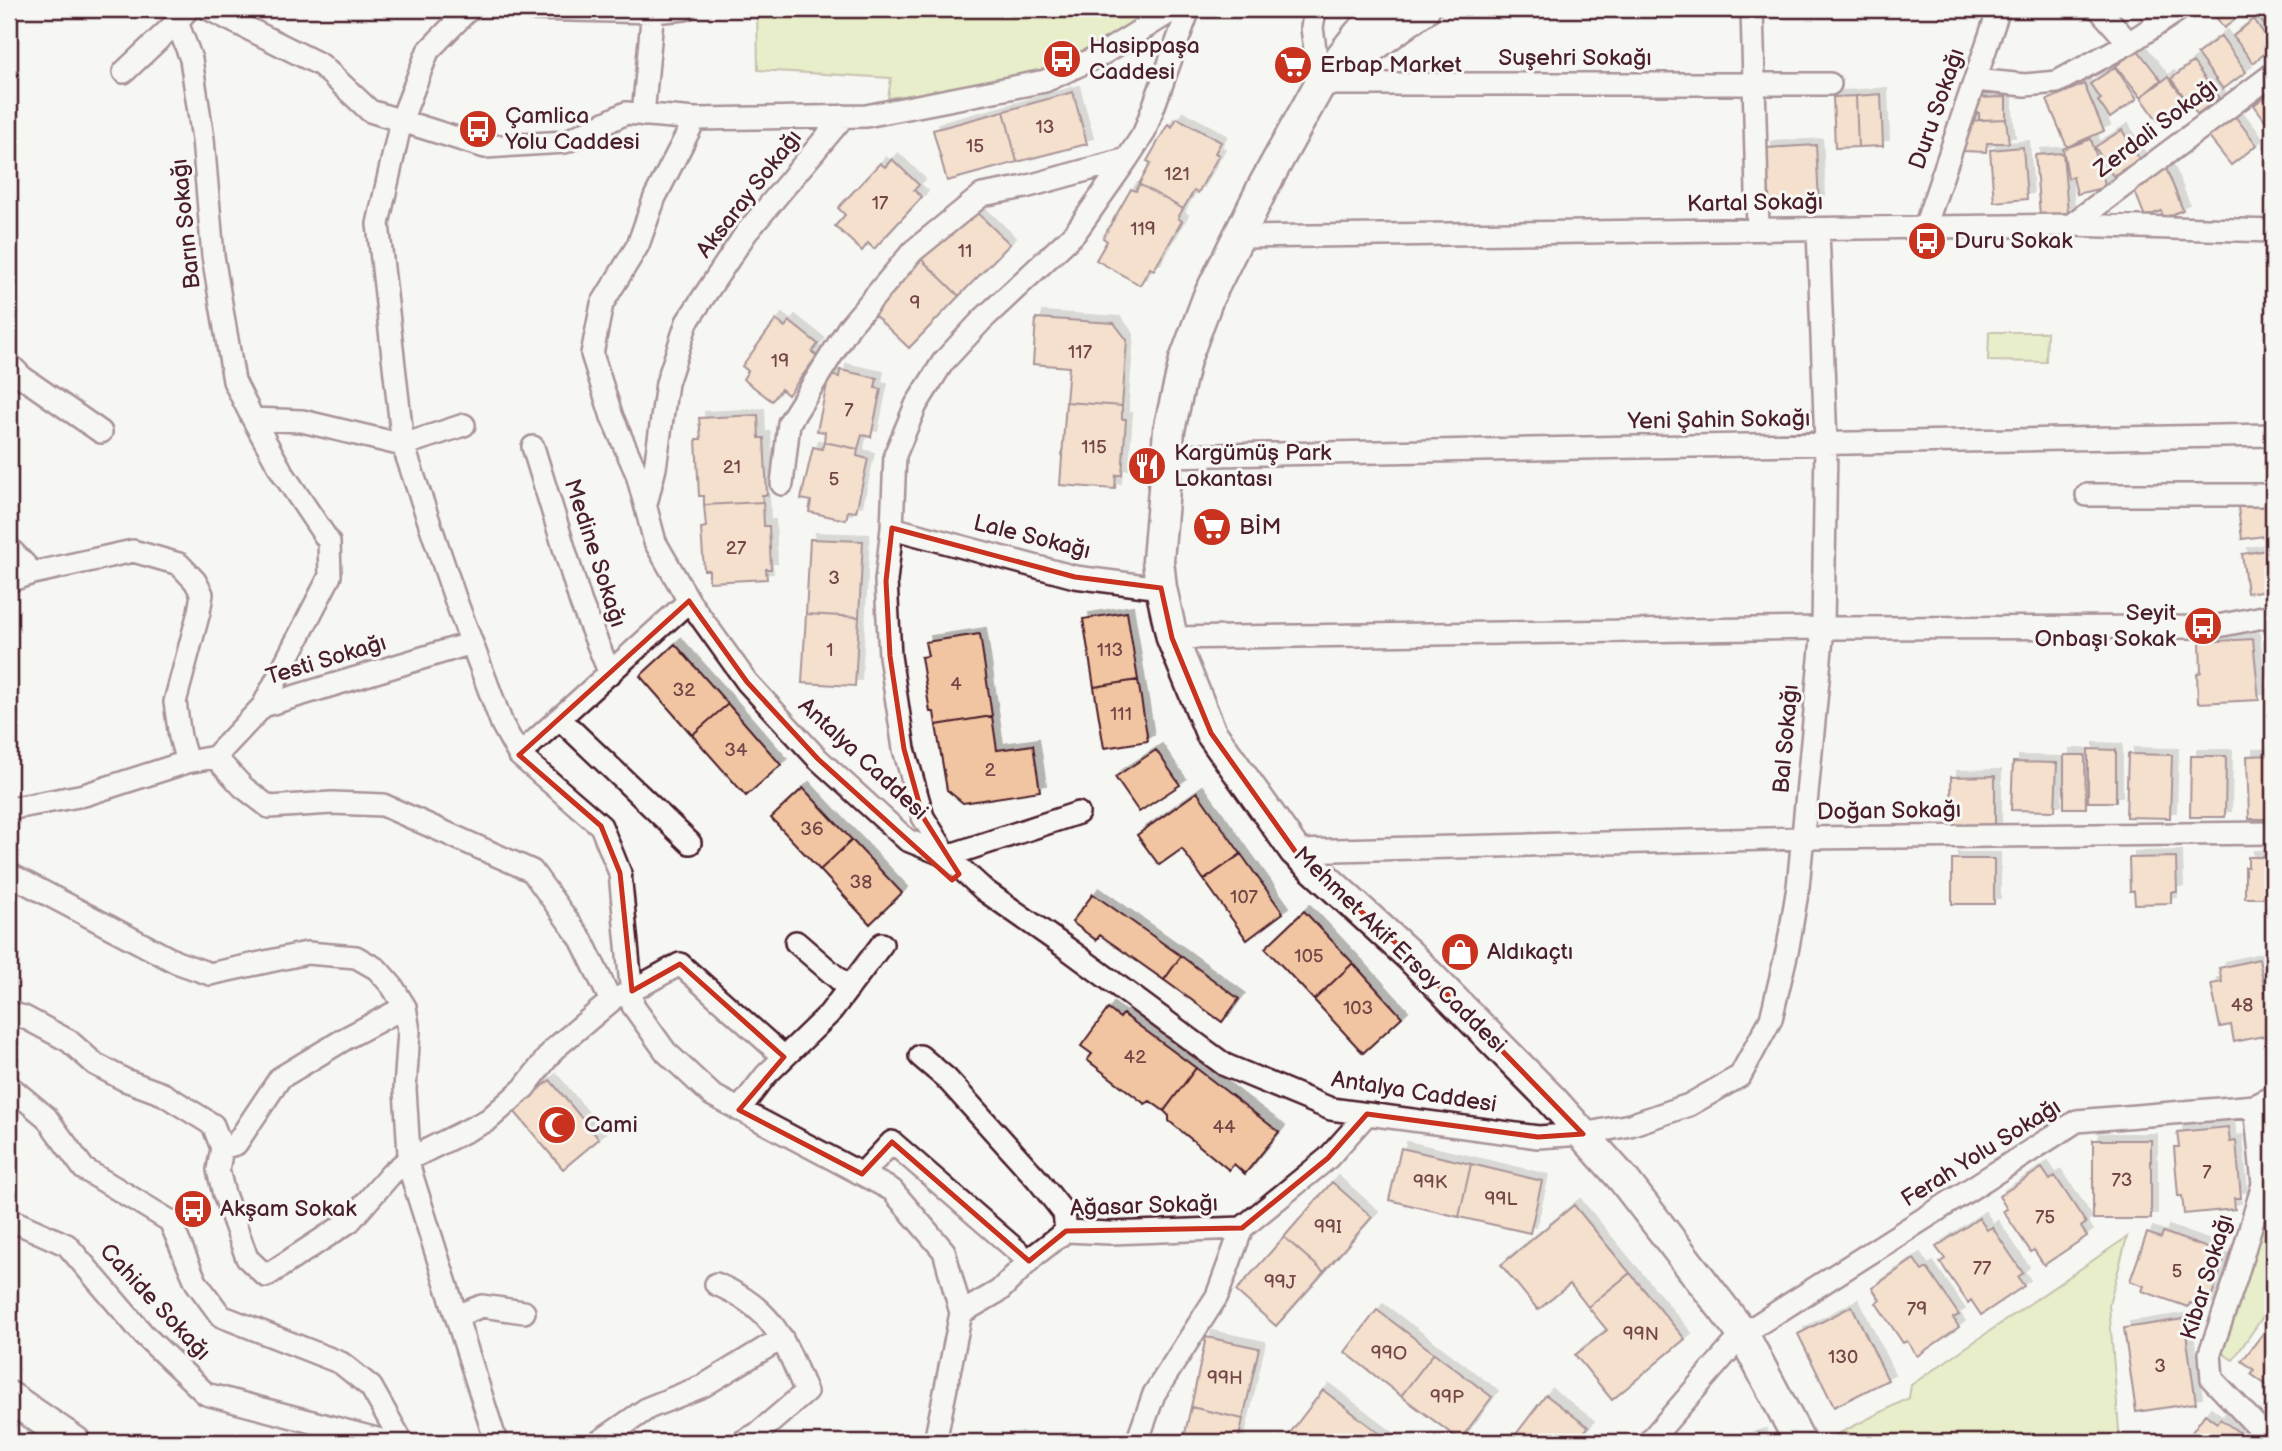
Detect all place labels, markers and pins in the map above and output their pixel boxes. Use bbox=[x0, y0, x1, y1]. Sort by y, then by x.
place label: Hasippaşa Caddesi bbox=[1089, 32, 1200, 86]
bus stop icon: Hasippaşa Caddesi bbox=[1041, 38, 1083, 80]
supermarket icon: Erbap Market bbox=[1272, 44, 1314, 86]
place label: Erbap Market bbox=[1320, 51, 1462, 79]
place label: Çamlica Yolu Caddesi bbox=[504, 102, 640, 156]
bus stop icon: Çamlica Yolu Caddesi bbox=[457, 108, 499, 150]
bus stop icon: Duru Sokak bbox=[1906, 220, 1948, 262]
place label: Duru Sokak bbox=[1954, 227, 2073, 255]
place label: Kargümüş Park Lokantası bbox=[1174, 439, 1332, 493]
restaurant icon: Kargümüş Park Lokantası bbox=[1126, 445, 1168, 487]
supermarket icon: BİM bbox=[1191, 506, 1233, 548]
place label: BİM bbox=[1239, 513, 1281, 541]
place label: Seyit Onbaşı Sokak bbox=[2035, 599, 2177, 653]
bus stop icon: Seyit Onbaşı Sokak bbox=[2182, 605, 2224, 647]
shop icon: Aldıkaçtı bbox=[1439, 931, 1481, 973]
place label: Aldıkaçtı bbox=[1487, 938, 1573, 966]
mosque icon: Cami bbox=[536, 1104, 578, 1146]
place label: Cami bbox=[584, 1111, 638, 1139]
bus stop icon: Akşam Sokak bbox=[172, 1188, 214, 1230]
place label: Akşam Sokak bbox=[220, 1195, 357, 1223]

